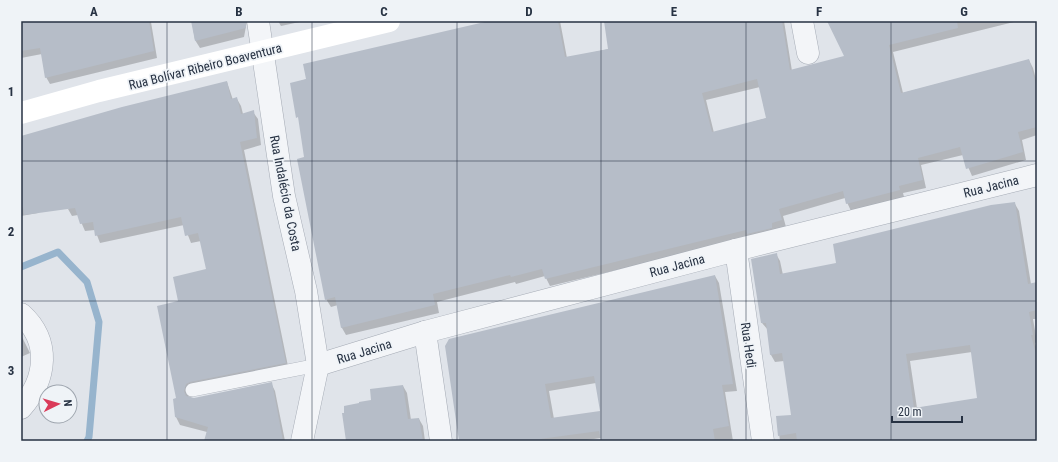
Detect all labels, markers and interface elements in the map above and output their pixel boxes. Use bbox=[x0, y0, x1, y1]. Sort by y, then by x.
text: A bbox=[90, 4, 98, 19]
text: B bbox=[235, 4, 243, 19]
text: C bbox=[380, 4, 388, 19]
text: D bbox=[525, 4, 533, 19]
text: E bbox=[671, 4, 678, 19]
text: F bbox=[816, 4, 822, 19]
text: G bbox=[960, 4, 968, 19]
street label: Rua Bolívar Ribeiro Boaventura bbox=[127, 40, 283, 93]
text: 1 bbox=[8, 84, 14, 99]
street label: Rua Indalécio da Costa bbox=[267, 134, 304, 252]
street label: Rua Jacina bbox=[962, 172, 1020, 201]
text: 2 bbox=[8, 224, 15, 239]
street label: Rua Jacina bbox=[648, 251, 706, 280]
street label: Rua Hedi bbox=[738, 321, 759, 369]
street label: Rua Jacina bbox=[335, 336, 393, 367]
text: 3 bbox=[8, 363, 14, 378]
north arrow bbox=[38, 384, 78, 424]
scale bar bbox=[892, 398, 962, 424]
text: N bbox=[61, 399, 74, 407]
text: 20 m bbox=[898, 405, 922, 419]

